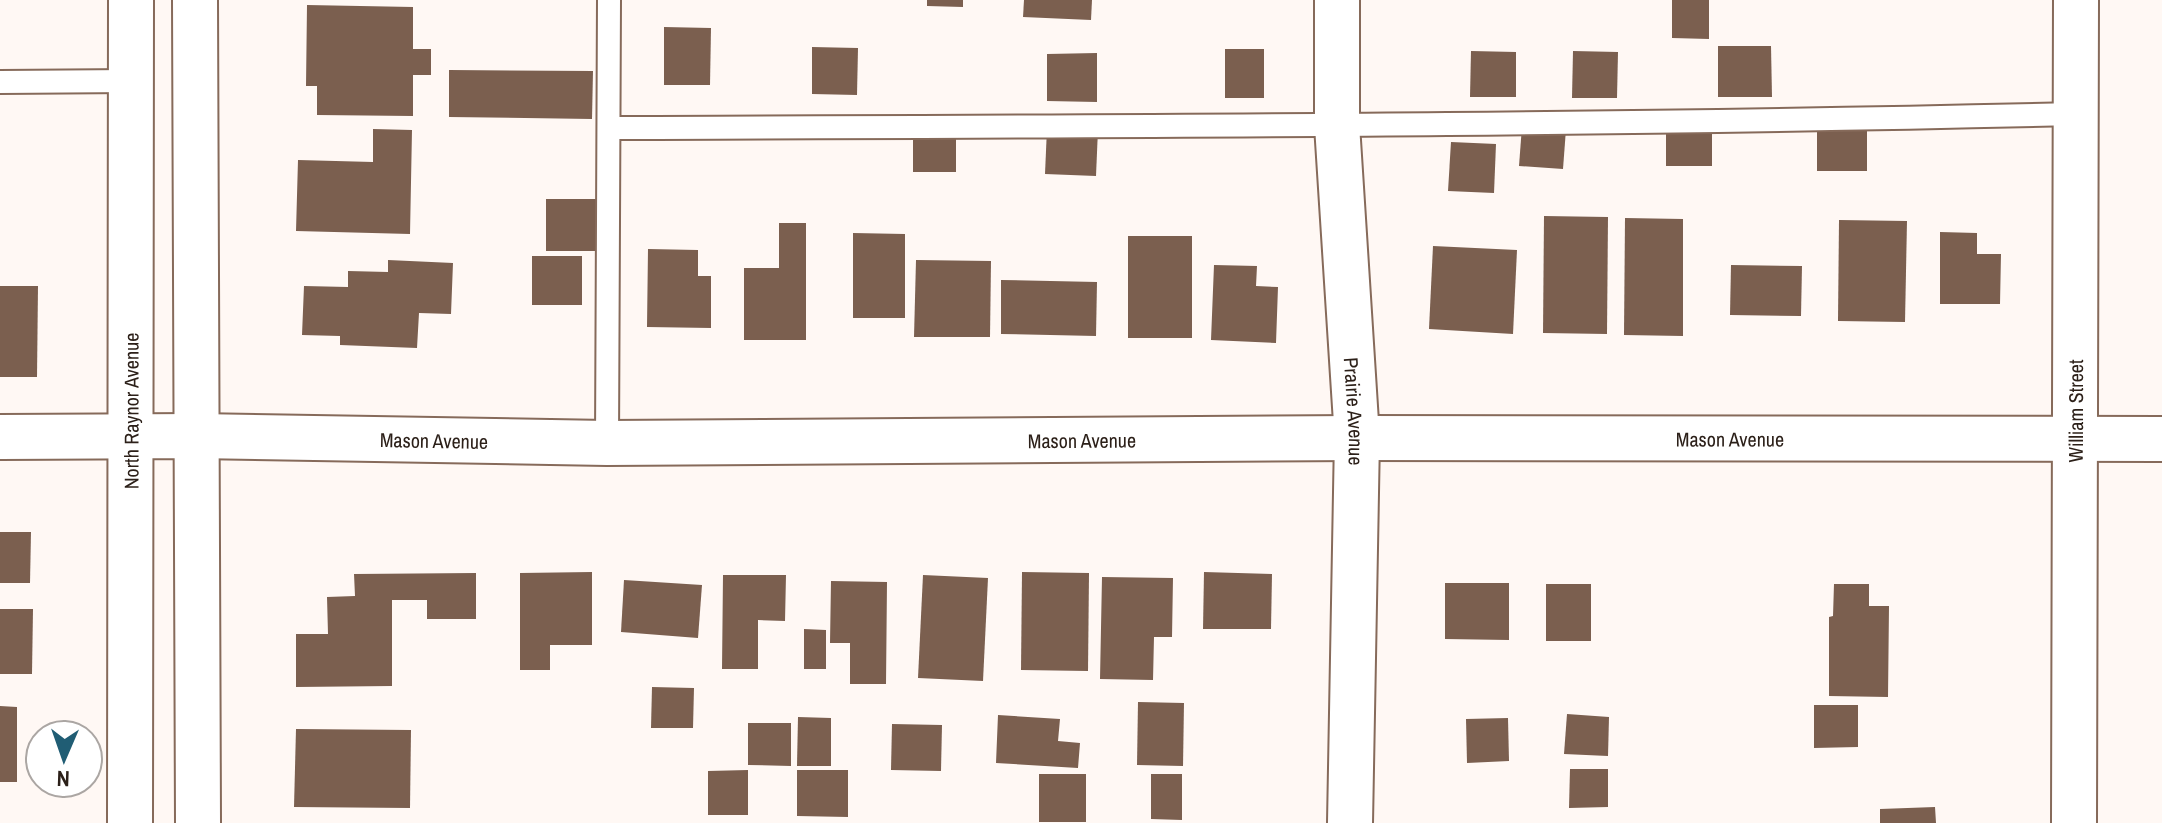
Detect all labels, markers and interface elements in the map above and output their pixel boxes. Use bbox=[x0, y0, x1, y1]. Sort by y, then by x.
street label: North Raynor Avenue bbox=[117, 333, 144, 489]
street label: Prairie Avenue bbox=[1338, 357, 1370, 466]
street label: William Street bbox=[2061, 359, 2089, 463]
street label: Mason Avenue bbox=[1676, 425, 1784, 452]
street label: Mason Avenue bbox=[380, 426, 488, 454]
street label: Mason Avenue bbox=[1028, 426, 1136, 454]
north arrow bbox=[24, 719, 104, 799]
text: N bbox=[56, 764, 70, 794]

